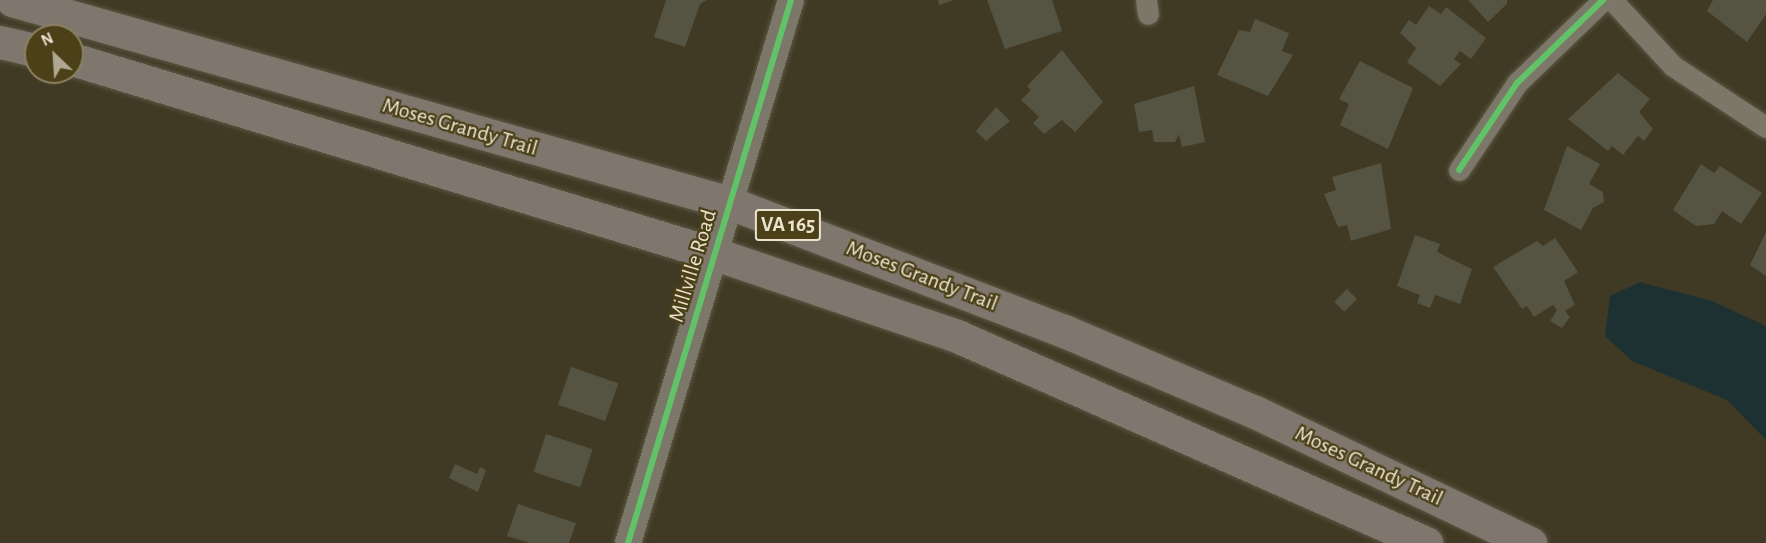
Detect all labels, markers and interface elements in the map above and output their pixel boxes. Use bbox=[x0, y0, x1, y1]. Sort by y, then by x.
north arrow bbox=[24, 24, 84, 84]
text: N bbox=[39, 30, 56, 49]
street label: Moses Grandy Trail bbox=[379, 92, 541, 162]
street label: Millville Road bbox=[663, 206, 723, 326]
road number: VA 165 bbox=[754, 207, 822, 243]
street label: Moses Grandy Trail bbox=[842, 235, 1002, 317]
street label: Moses Grandy Trail bbox=[1291, 420, 1447, 512]

